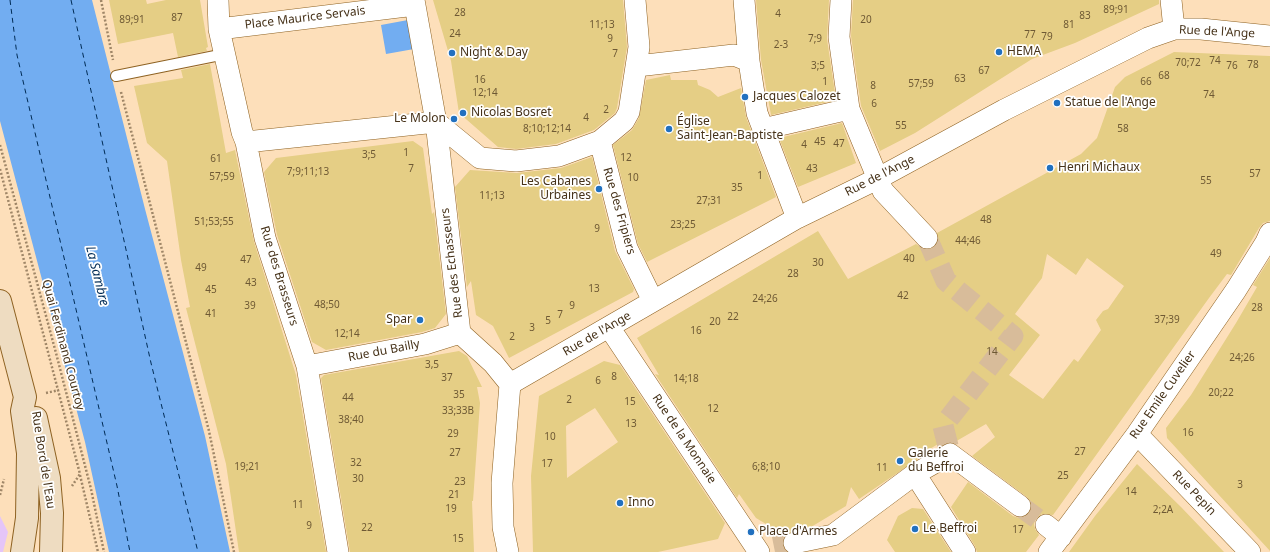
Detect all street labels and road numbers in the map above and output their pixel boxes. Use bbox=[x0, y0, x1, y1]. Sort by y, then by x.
street label: Place Maurice Servais bbox=[244, 3, 366, 33]
street label: Rue de l'Ange bbox=[1179, 23, 1255, 41]
street label: Rue de l'Ange bbox=[843, 152, 917, 200]
street label: Rue des Fripiers bbox=[600, 166, 638, 256]
street label: Rue des Echasseurs bbox=[438, 207, 466, 319]
street label: Rue des Brasseurs bbox=[257, 224, 301, 328]
street label: Quai Ferdinand Courtoy bbox=[39, 278, 87, 412]
street label: Rue de l'Ange bbox=[560, 309, 634, 359]
street label: Rue du Bailly bbox=[347, 337, 421, 365]
street label: Rue Emile Cuvelier bbox=[1127, 348, 1199, 442]
street label: Rue de la Monnaie bbox=[649, 392, 719, 486]
street label: Rue Bord de l'Eau bbox=[28, 410, 58, 510]
street label: Rue Pepin bbox=[1169, 468, 1219, 518]

